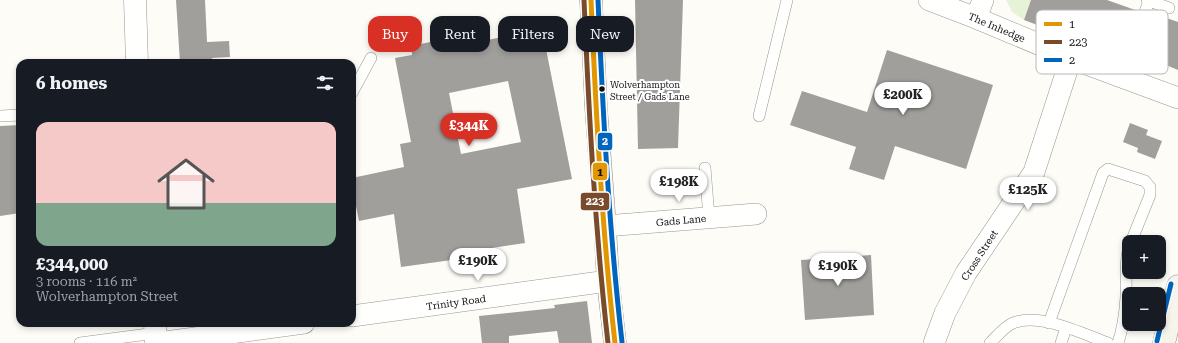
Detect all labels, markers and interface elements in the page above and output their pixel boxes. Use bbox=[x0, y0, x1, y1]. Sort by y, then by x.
legend bbox=[1036, 10, 1168, 74]
street label: The Inhedge bbox=[967, 11, 1027, 45]
chip: Buy bbox=[368, 16, 422, 52]
chip: Rent bbox=[430, 16, 490, 52]
chip: Filters bbox=[498, 16, 568, 52]
chip: New bbox=[576, 16, 634, 52]
text: 1 bbox=[1069, 18, 1075, 31]
text: 223 bbox=[1069, 36, 1087, 49]
text: 2 bbox=[1069, 54, 1075, 67]
icon: filters bbox=[314, 72, 336, 94]
text: 6 homes bbox=[36, 73, 107, 93]
place label: Wolverhampton Street / Gads Lane bbox=[610, 80, 690, 102]
pin: £200K bbox=[875, 82, 931, 116]
marker: Wolverhampton Street / Gads Lane bbox=[597, 84, 607, 94]
text: £200K bbox=[883, 87, 923, 102]
pin: £344K bbox=[441, 113, 497, 147]
text: £344K bbox=[449, 118, 489, 133]
line badge: 2 bbox=[597, 132, 613, 151]
text: 2 bbox=[602, 135, 608, 148]
icon: home bbox=[150, 148, 222, 220]
line badge: 1 bbox=[592, 162, 608, 181]
text: 1 bbox=[597, 166, 603, 179]
pin: £198K bbox=[651, 169, 707, 203]
text: £198K bbox=[659, 174, 699, 189]
pin: £125K bbox=[1000, 177, 1056, 211]
text: £125K bbox=[1008, 182, 1048, 197]
line badge: 223 bbox=[580, 192, 610, 211]
text: 223 bbox=[586, 195, 604, 208]
street label: Gads Lane bbox=[655, 213, 707, 228]
street label: Cross Street bbox=[959, 228, 1000, 283]
map controls bbox=[1122, 235, 1166, 331]
button: + bbox=[1122, 235, 1166, 279]
pin: £190K bbox=[450, 248, 506, 282]
text: £190K bbox=[458, 253, 498, 268]
pin: £190K bbox=[810, 253, 866, 287]
text: £344,000 bbox=[36, 254, 108, 274]
text: £190K bbox=[818, 258, 858, 273]
text: 3 rooms · 116 m² bbox=[36, 274, 137, 289]
button: − bbox=[1122, 287, 1166, 331]
text: Wolverhampton Street bbox=[36, 289, 178, 304]
street label: Trinity Road bbox=[425, 293, 487, 312]

